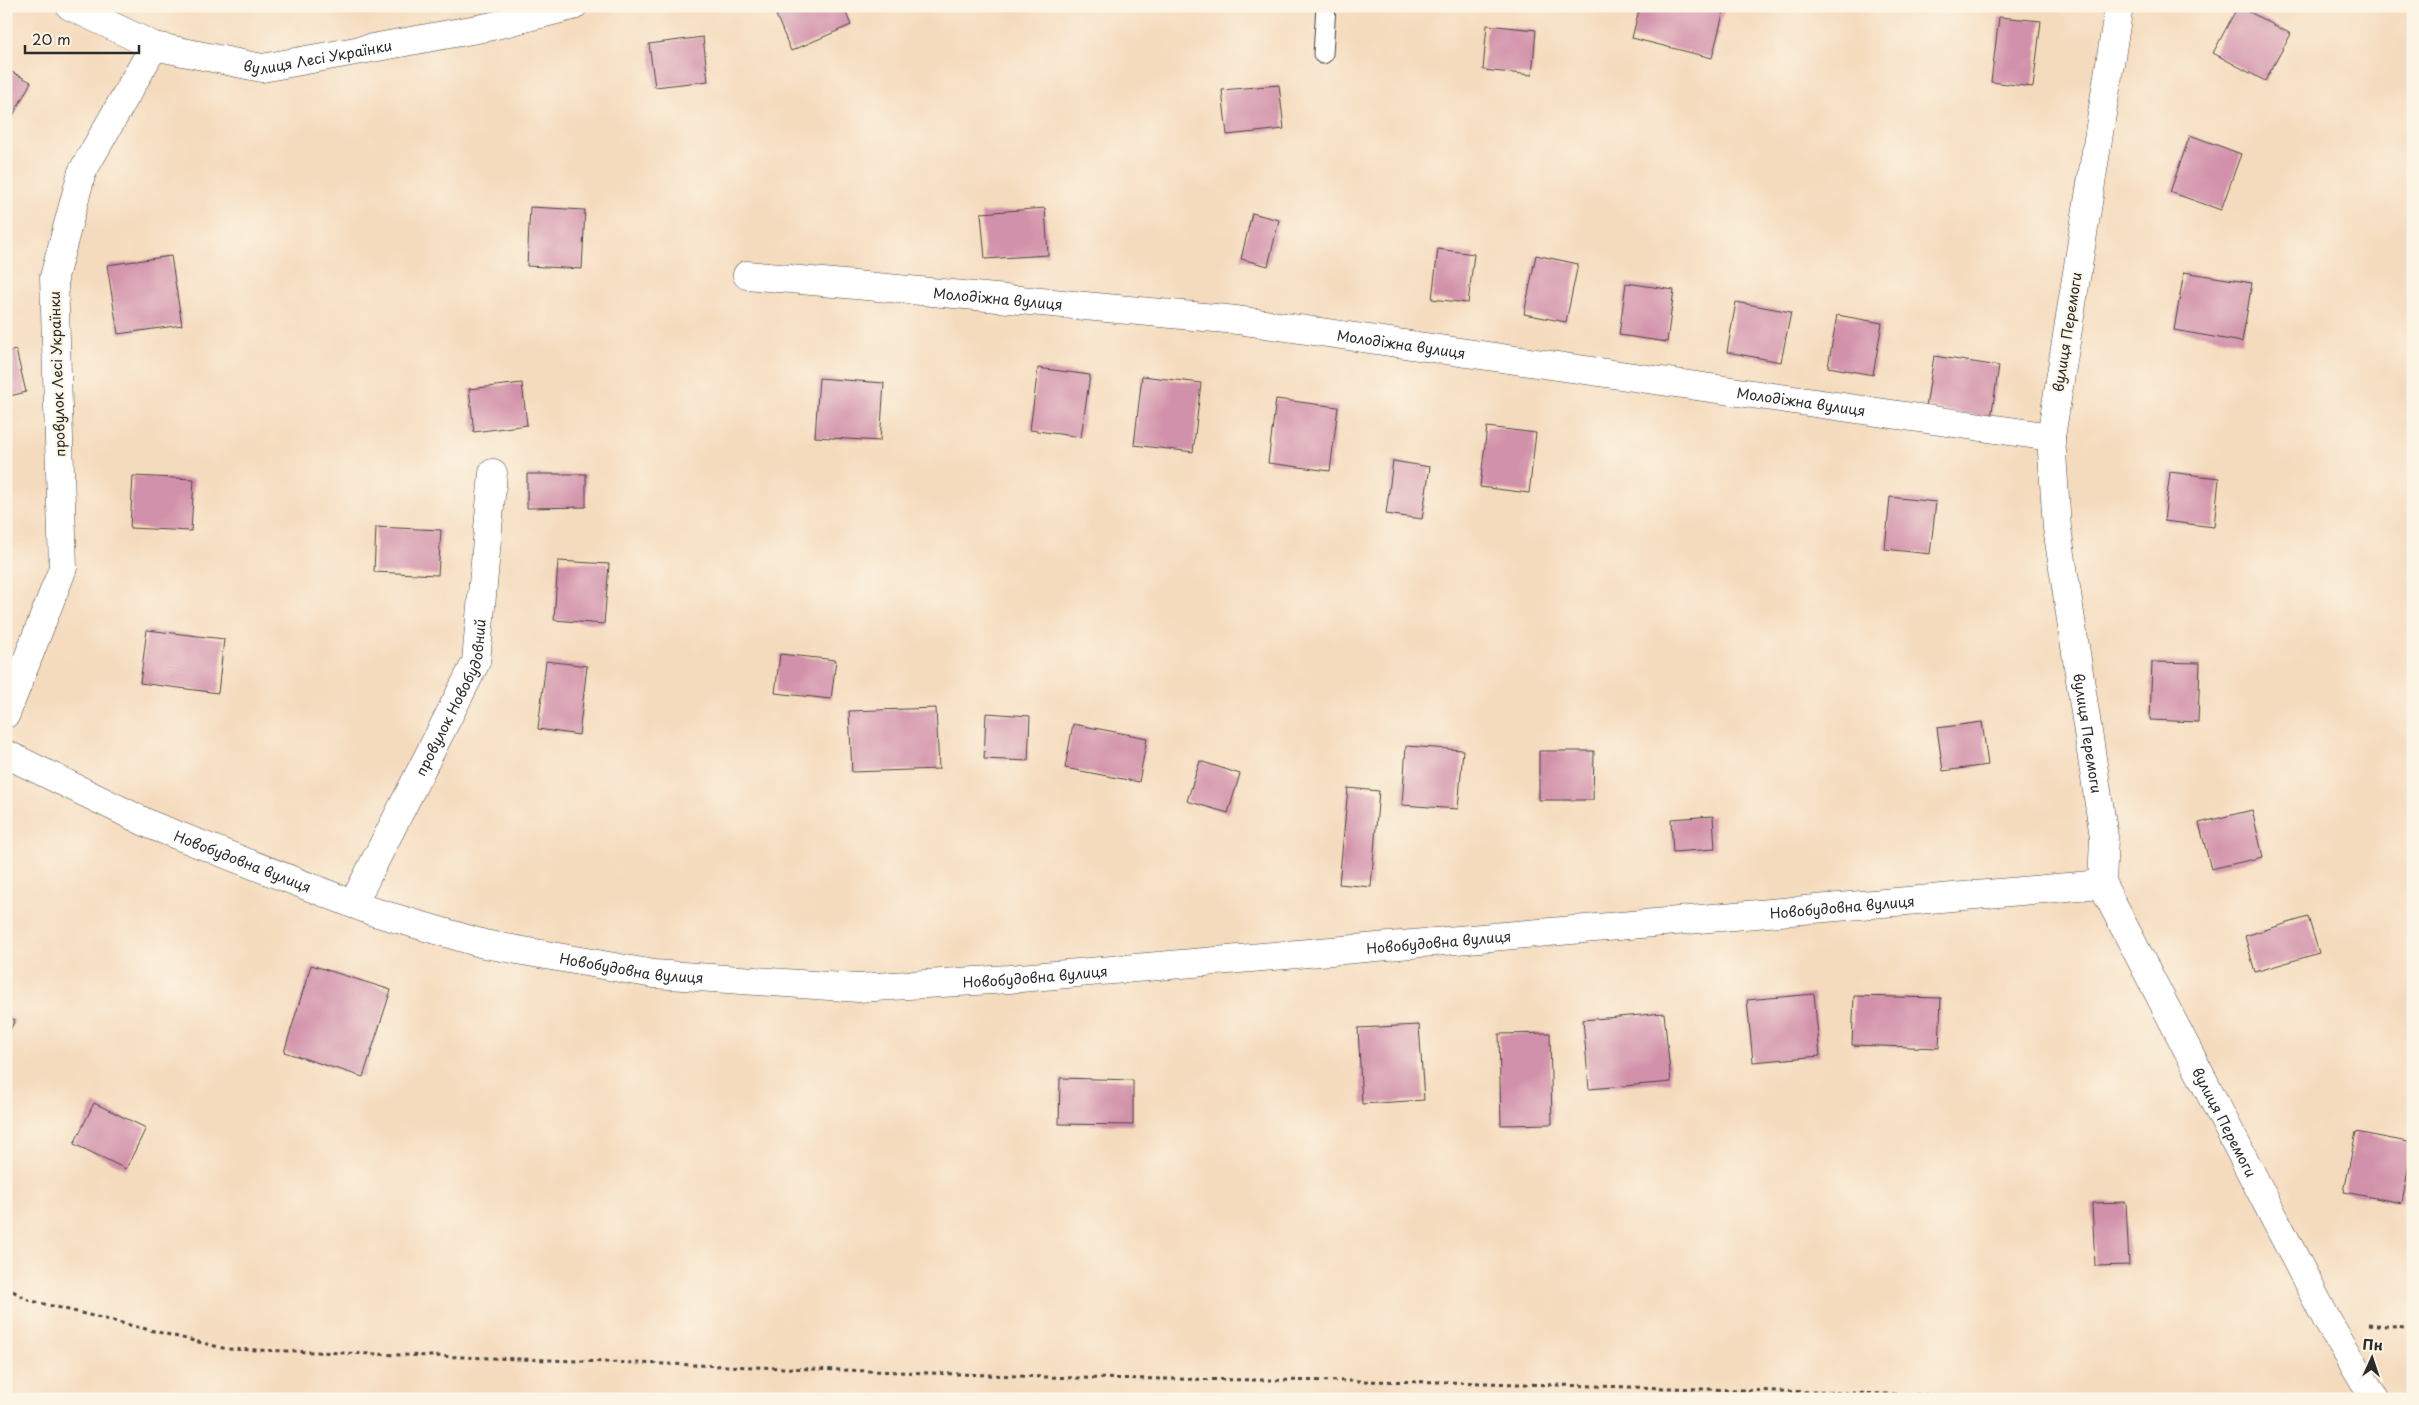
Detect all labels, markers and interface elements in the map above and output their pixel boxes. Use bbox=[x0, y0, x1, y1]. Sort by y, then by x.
scale bar bbox=[25, 22, 139, 54]
text: 20 m bbox=[32, 27, 71, 50]
street label: вулиця Лесі Українки bbox=[242, 34, 394, 79]
street label: вулиця Перемоги bbox=[2047, 271, 2087, 393]
street label: Молодіжна вулиця bbox=[932, 282, 1063, 314]
street label: провулок Лесі Українки bbox=[44, 291, 70, 457]
street label: Молодіжна вулиця bbox=[1336, 324, 1467, 363]
street label: Молодіжна вулиця bbox=[1735, 381, 1867, 421]
street label: провулок Новобудовний bbox=[409, 618, 490, 779]
street label: вулиця Перемоги bbox=[2069, 672, 2108, 795]
street label: Новобудовна вулиця bbox=[171, 825, 314, 897]
street label: Новобудовна вулиця bbox=[1769, 890, 1915, 923]
street label: Новобудовна вулиця bbox=[1365, 925, 1512, 958]
street label: Новобудовна вулиця bbox=[558, 947, 704, 988]
street label: Новобудовна вулиця bbox=[962, 960, 1108, 992]
street label: вулиця Перемоги bbox=[2188, 1063, 2262, 1181]
north arrow bbox=[2346, 1332, 2396, 1382]
text: Пн bbox=[2362, 1334, 2383, 1356]

